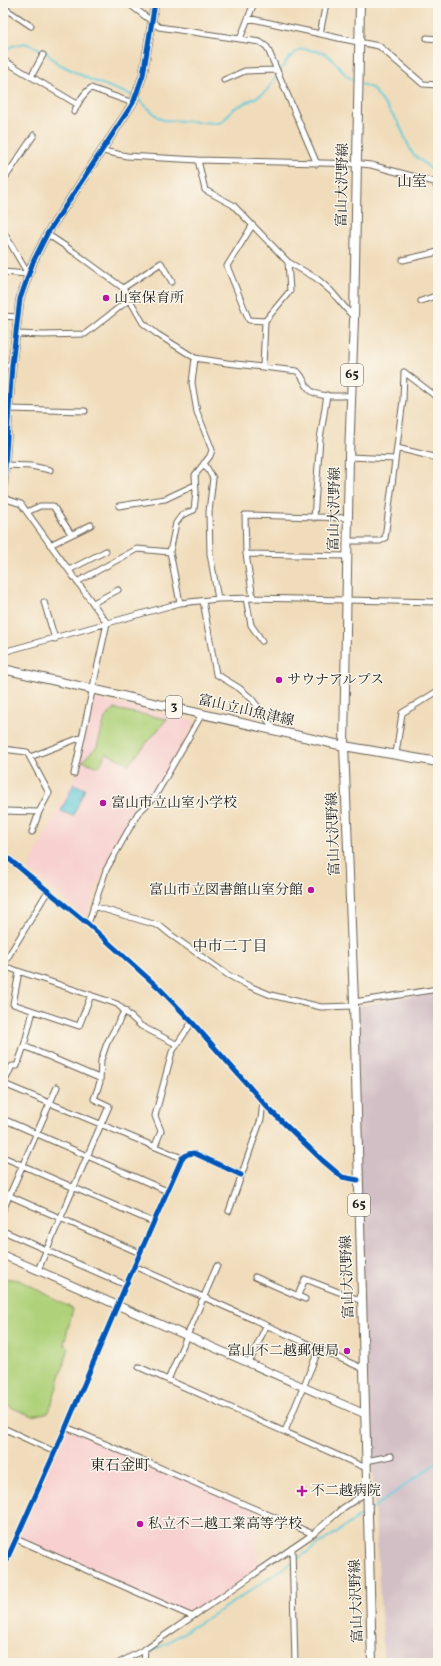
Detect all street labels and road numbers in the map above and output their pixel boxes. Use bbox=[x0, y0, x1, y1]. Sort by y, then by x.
street label: 富山大沢野線 bbox=[333, 143, 353, 227]
road number: 65 bbox=[341, 364, 363, 386]
street label: 富山大沢野線 bbox=[325, 467, 345, 551]
street label: 富山立山魚津線 bbox=[196, 691, 296, 731]
road number: 3 bbox=[166, 696, 182, 718]
street label: 富山大沢野線 bbox=[323, 792, 345, 876]
road number: 65 bbox=[348, 1194, 370, 1216]
street label: 富山大沢野線 bbox=[337, 1235, 359, 1319]
street label: 富山大沢野線 bbox=[346, 1559, 368, 1643]

